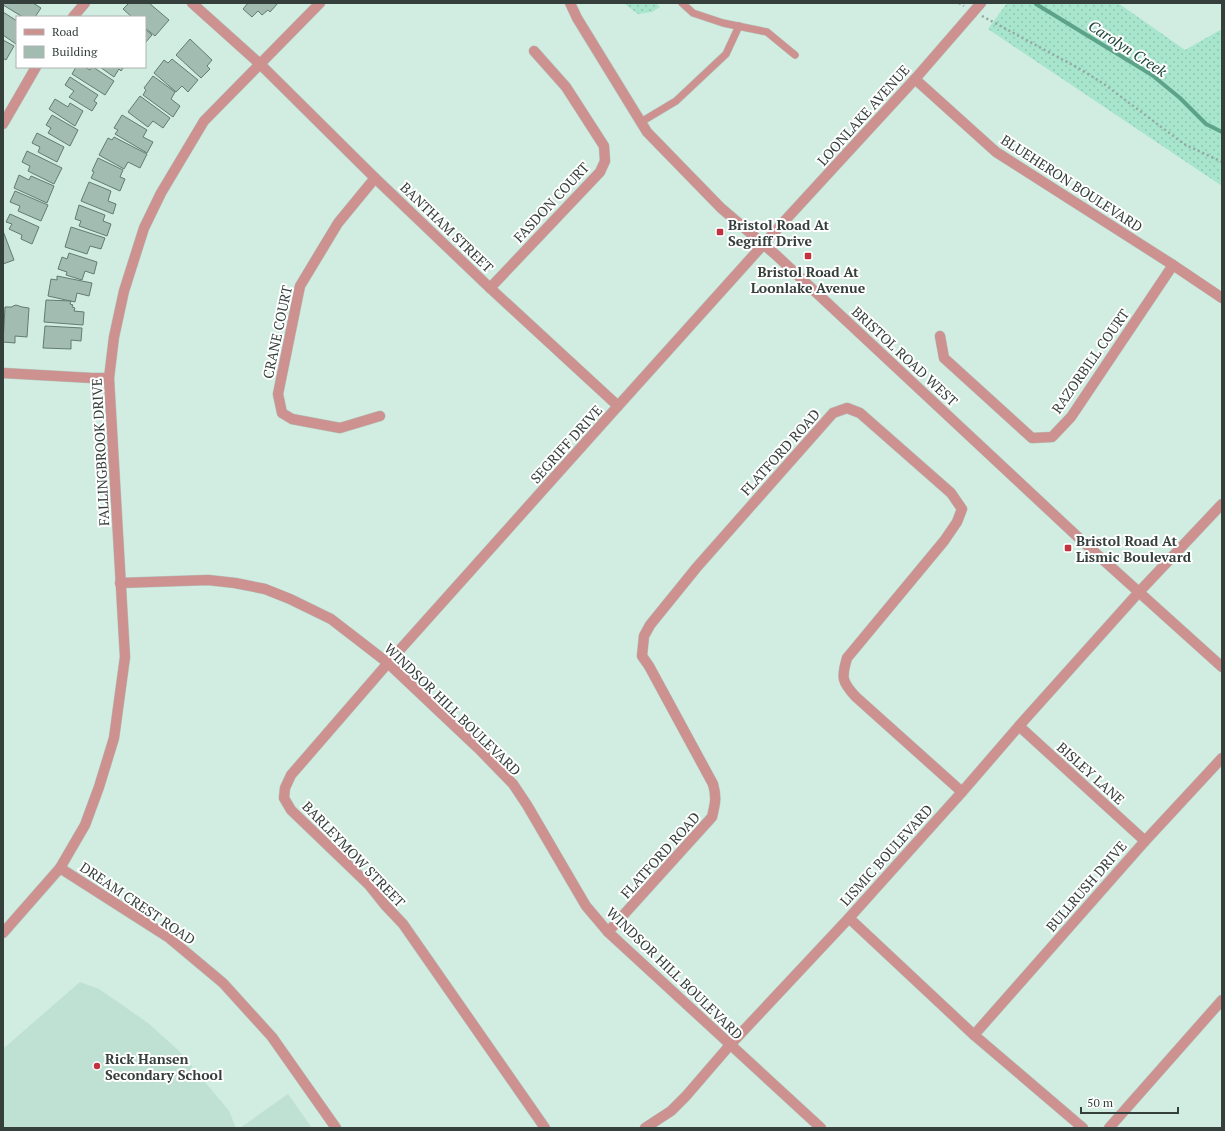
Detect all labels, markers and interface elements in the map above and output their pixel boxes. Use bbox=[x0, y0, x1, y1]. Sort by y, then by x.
water label: Carolyn Creek bbox=[1085, 15, 1172, 81]
legend bbox=[16, 16, 146, 68]
text: Road bbox=[52, 24, 79, 39]
text: Building bbox=[52, 44, 98, 59]
street label: LOONLAKE AVENUE bbox=[813, 61, 913, 169]
street label: BLUEHERON BOULEVARD bbox=[997, 130, 1147, 236]
street label: FASDON COURT bbox=[509, 158, 593, 246]
street label: BANTHAM STREET bbox=[396, 178, 498, 277]
place label: Bristol Road At Segriff Drive bbox=[728, 215, 830, 250]
marker: Bristol Road At Segriff Drive bbox=[715, 227, 725, 237]
marker: Bristol Road At Loonlake Avenue bbox=[803, 251, 813, 261]
place label: Bristol Road At Loonlake Avenue bbox=[751, 262, 866, 297]
street label: CRANE COURT bbox=[258, 283, 296, 380]
street label: BRISTOL ROAD WEST bbox=[848, 302, 962, 410]
street label: RAZORBILL COURT bbox=[1047, 305, 1133, 417]
street label: FALLINGBROOK DRIVE bbox=[87, 378, 113, 526]
street label: SEGRIFF DRIVE bbox=[526, 401, 606, 487]
street label: FLATFORD ROAD bbox=[736, 405, 824, 499]
place label: Bristol Road At Lismic Boulevard bbox=[1076, 531, 1192, 566]
marker: Bristol Road At Lismic Boulevard bbox=[1063, 543, 1073, 553]
street label: WINDSOR HILL BOULEVARD bbox=[381, 639, 525, 779]
street label: BISLEY LANE bbox=[1053, 738, 1129, 808]
street label: BARLEYMOW STREET bbox=[298, 797, 410, 911]
street label: LISMIC BOULEVARD bbox=[835, 800, 937, 910]
street label: FLATFORD ROAD bbox=[616, 808, 704, 902]
street label: BULLRUSH DRIVE bbox=[1041, 837, 1131, 935]
street label: DREAM CREST ROAD bbox=[77, 857, 199, 949]
street label: WINDSOR HILL BOULEVARD bbox=[603, 903, 747, 1043]
place label: Rick Hansen Secondary School bbox=[105, 1049, 223, 1084]
marker: Rick Hansen Secondary School bbox=[92, 1061, 102, 1071]
scale bar bbox=[1081, 1089, 1178, 1115]
text: 50 m bbox=[1087, 1095, 1114, 1110]

